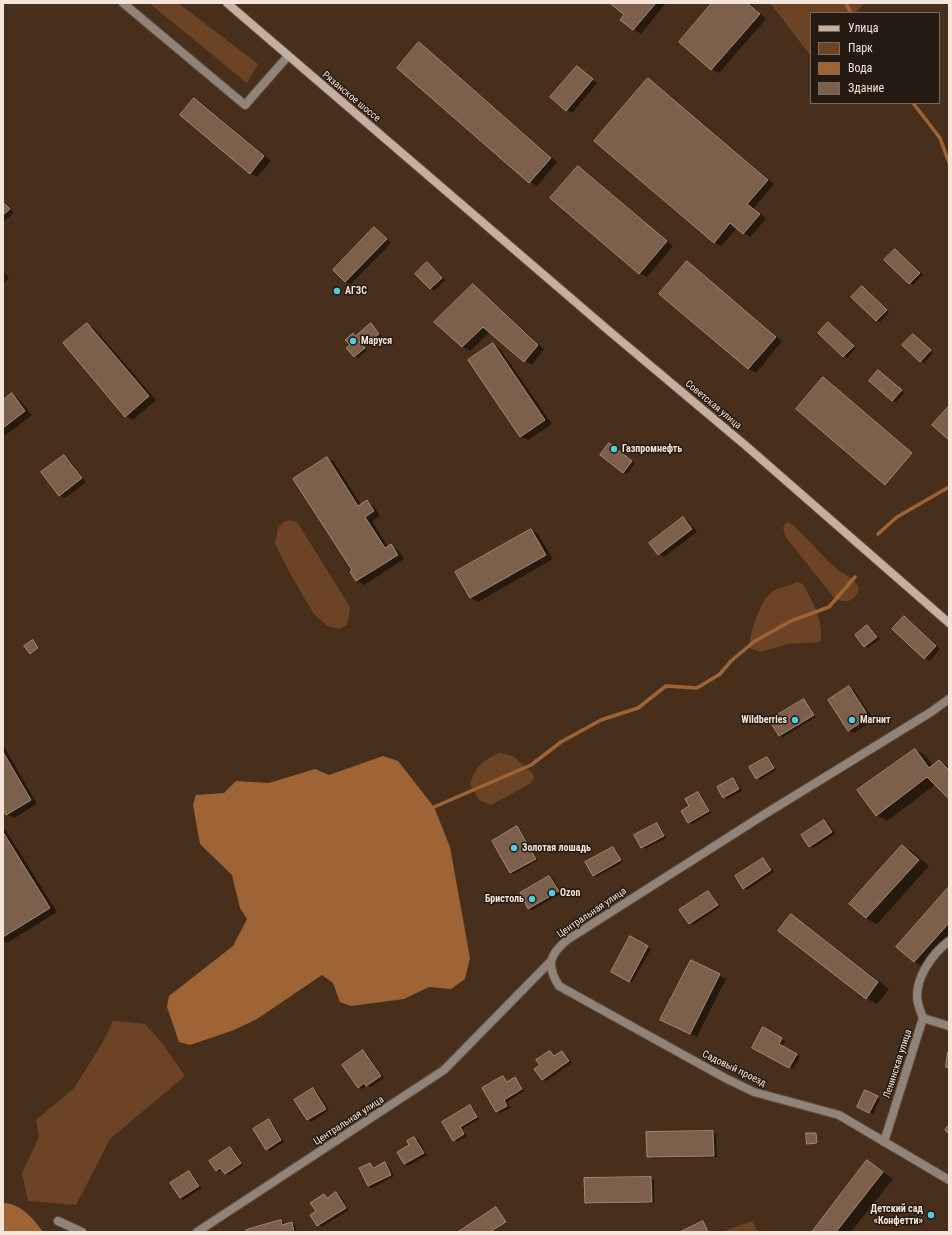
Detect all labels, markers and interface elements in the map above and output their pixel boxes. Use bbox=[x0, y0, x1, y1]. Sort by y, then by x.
legend bbox=[810, 12, 940, 104]
text: Улица bbox=[848, 21, 878, 35]
text: Парк bbox=[848, 41, 873, 55]
text: Вода bbox=[848, 61, 872, 75]
street label: Рязанское шоссе bbox=[320, 69, 382, 125]
text: Здание bbox=[848, 81, 884, 95]
place label: АГЗС bbox=[345, 285, 367, 297]
marker: АГЗС bbox=[332, 286, 342, 296]
place label: Маруся bbox=[361, 335, 392, 347]
marker: Маруся bbox=[348, 336, 358, 346]
street label: Советская улица bbox=[682, 378, 744, 432]
place label: Газпромнефть bbox=[622, 443, 682, 455]
marker: Газпромнефть bbox=[609, 444, 619, 454]
place label: Wildberries bbox=[741, 714, 787, 726]
place label: Магнит bbox=[860, 714, 891, 726]
marker: Wildberries bbox=[790, 715, 800, 725]
marker: Магнит bbox=[847, 715, 857, 725]
place label: Золотая лошадь bbox=[522, 842, 591, 854]
marker: Золотая лошадь bbox=[509, 843, 519, 853]
street label: Центральная улица bbox=[555, 885, 629, 941]
place label: Ozon bbox=[560, 887, 580, 899]
marker: Ozon bbox=[547, 888, 557, 898]
place label: Бристоль bbox=[485, 893, 524, 905]
marker: Бристоль bbox=[527, 894, 537, 904]
street label: Ленинская улица bbox=[881, 1028, 915, 1100]
street label: Садовый проезд bbox=[700, 1048, 768, 1090]
street label: Центральная улица bbox=[312, 1094, 386, 1148]
place label: Детский сад «Конфетти» bbox=[871, 1203, 923, 1226]
marker: Детский сад «Конфетти» bbox=[926, 1210, 936, 1220]

